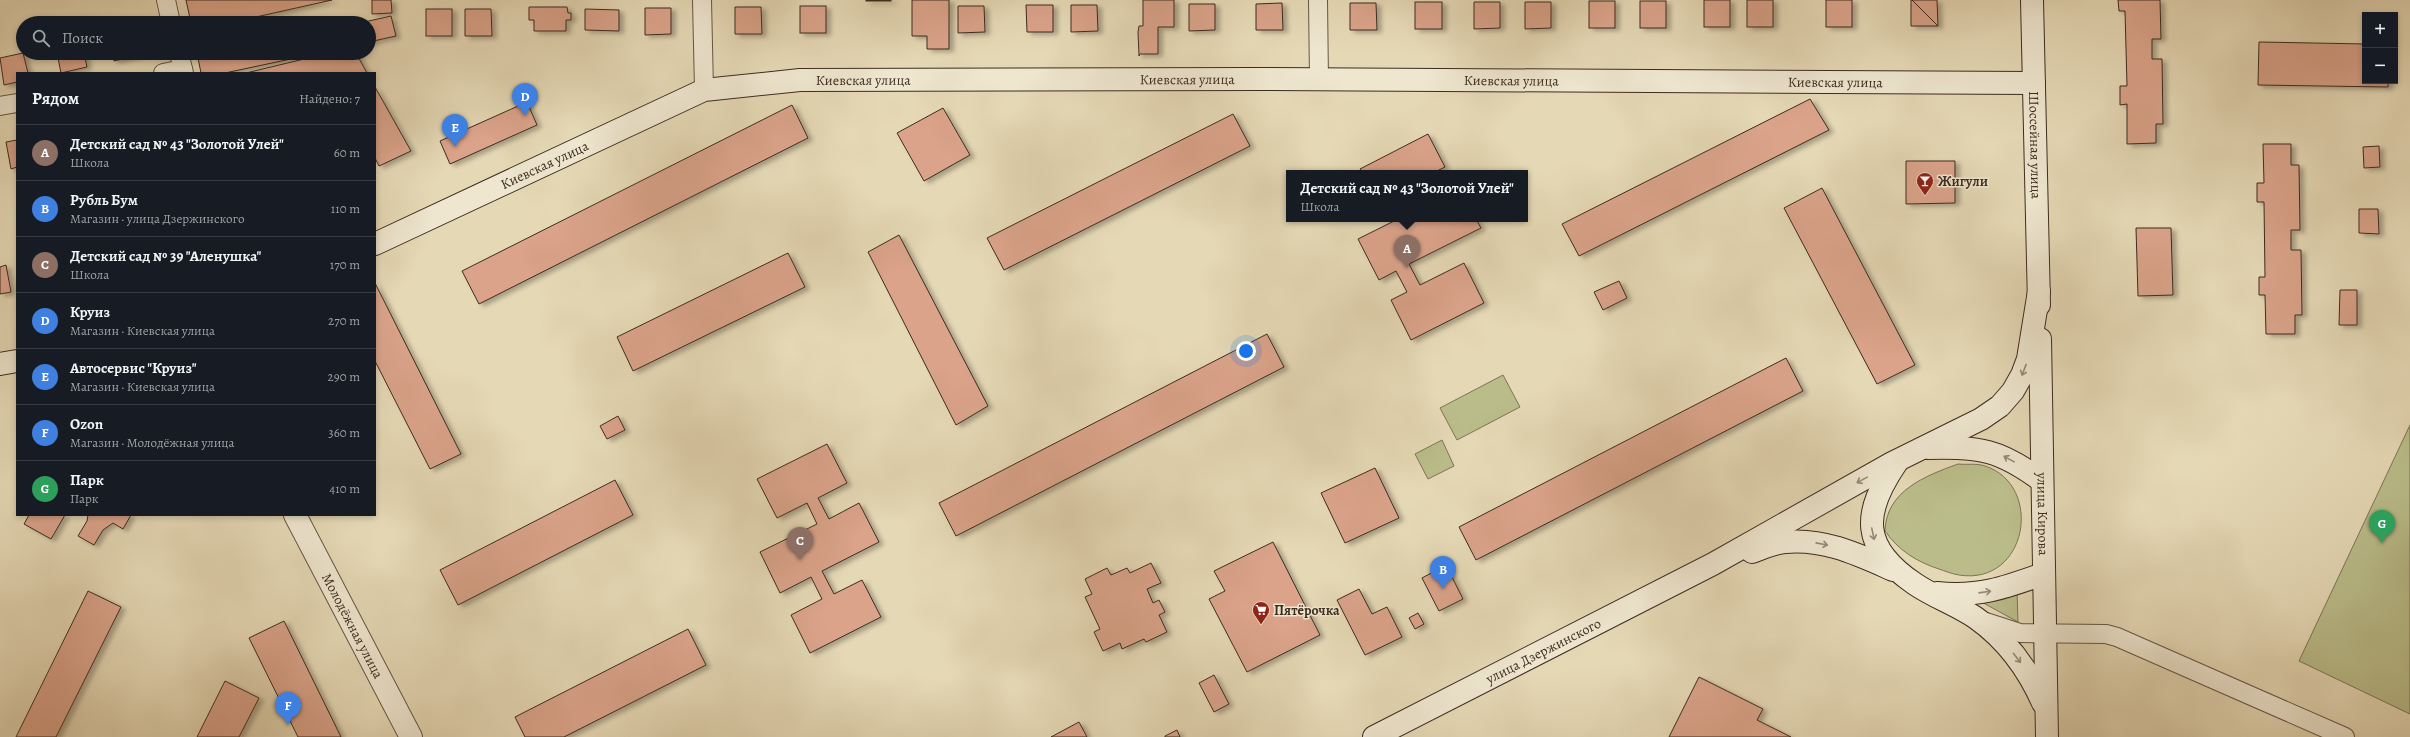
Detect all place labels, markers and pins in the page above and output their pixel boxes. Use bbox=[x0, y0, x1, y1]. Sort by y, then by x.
pin: D bbox=[512, 83, 538, 116]
pin: E bbox=[442, 114, 468, 147]
bar icon: Жигули bbox=[1915, 171, 1935, 196]
place label: Жигули bbox=[1938, 172, 1988, 191]
pin: A bbox=[1394, 235, 1420, 268]
pin: G bbox=[2369, 510, 2395, 543]
pin: C bbox=[787, 527, 813, 560]
pin: B bbox=[1430, 556, 1456, 589]
supermarket icon: Пятёрочка bbox=[1251, 600, 1271, 625]
place label: Пятёрочка bbox=[1274, 601, 1340, 620]
pin: F bbox=[275, 692, 301, 725]

